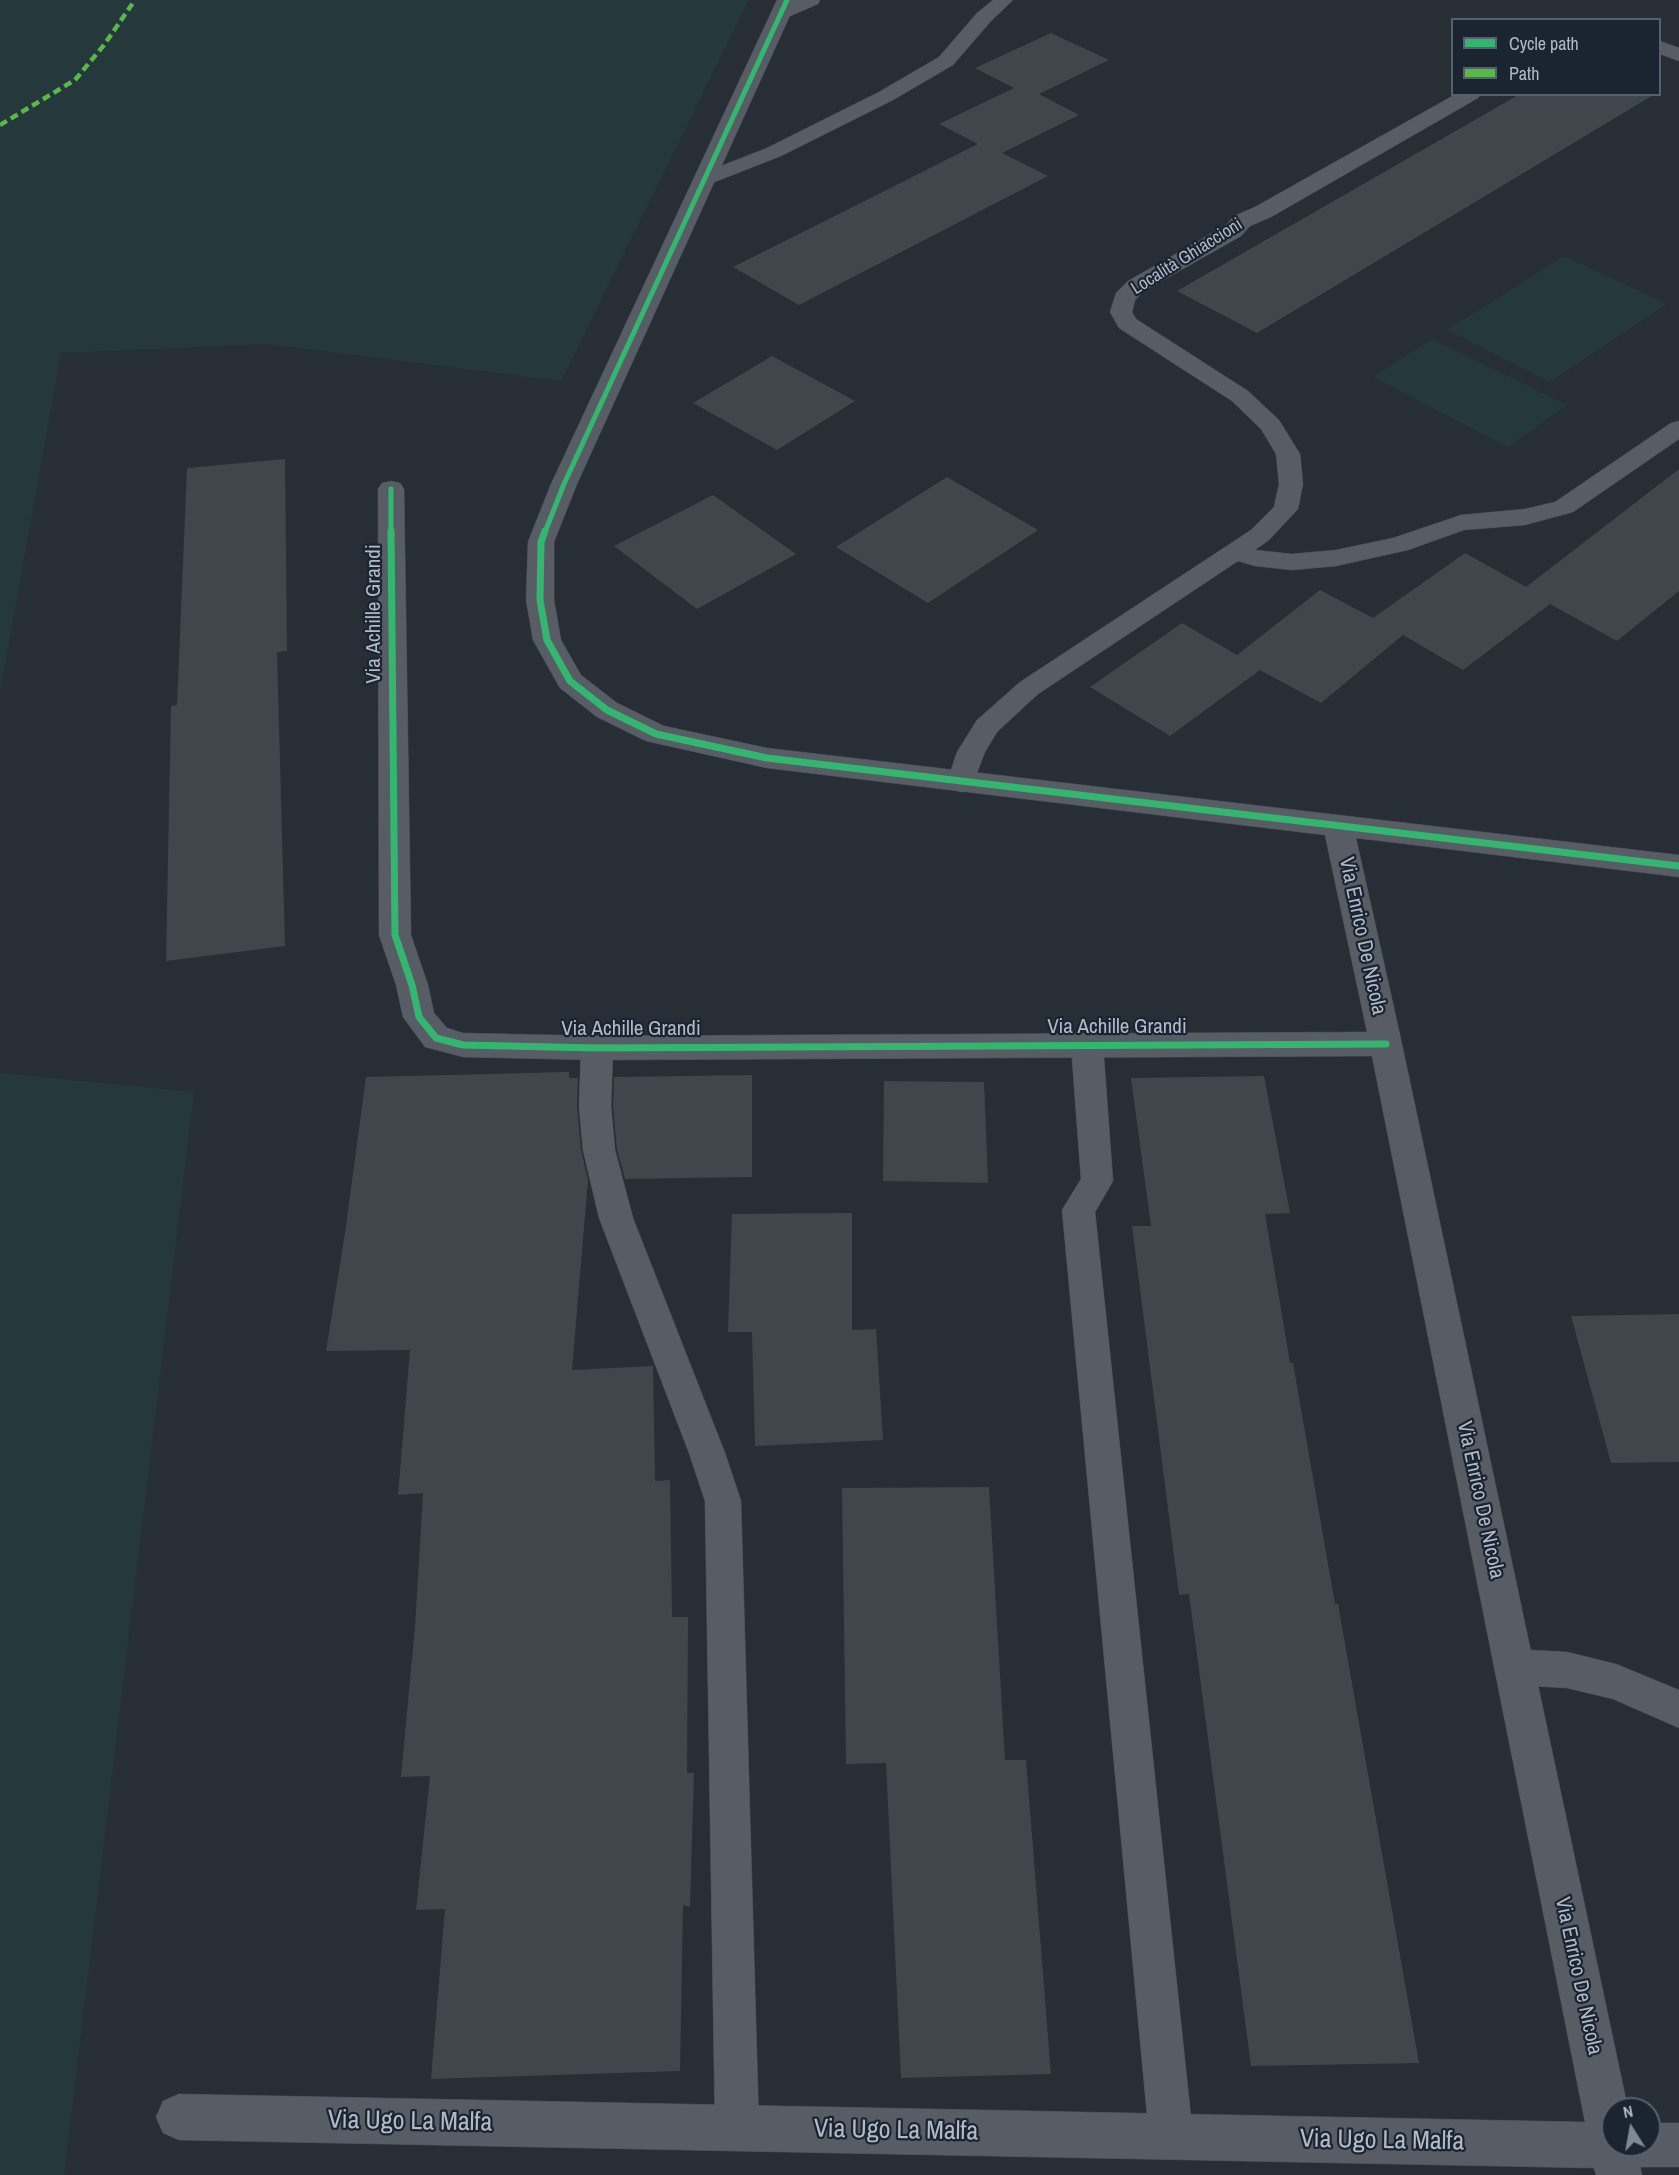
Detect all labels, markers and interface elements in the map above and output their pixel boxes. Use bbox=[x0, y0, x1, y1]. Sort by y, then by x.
legend bbox=[1451, 18, 1661, 96]
text: Cycle path bbox=[1509, 31, 1579, 56]
text: Path bbox=[1509, 61, 1539, 86]
street label: Località Ghiaccioni bbox=[1127, 214, 1247, 300]
street label: Via Achille Grandi bbox=[361, 544, 387, 684]
street label: Via Enrico De Nicola bbox=[1333, 855, 1391, 1017]
street label: Via Achille Grandi bbox=[1047, 1014, 1187, 1040]
street label: Via Achille Grandi bbox=[561, 1016, 701, 1042]
street label: Via Enrico De Nicola bbox=[1451, 1419, 1509, 1581]
street label: Via Enrico De Nicola bbox=[1549, 1895, 1607, 2057]
north arrow bbox=[1601, 2097, 1661, 2157]
text: N bbox=[1621, 2100, 1635, 2123]
street label: Via Ugo La Malfa bbox=[328, 2105, 492, 2139]
street label: Via Ugo La Malfa bbox=[814, 2114, 978, 2148]
street label: Via Ugo La Malfa bbox=[1300, 2124, 1464, 2158]

